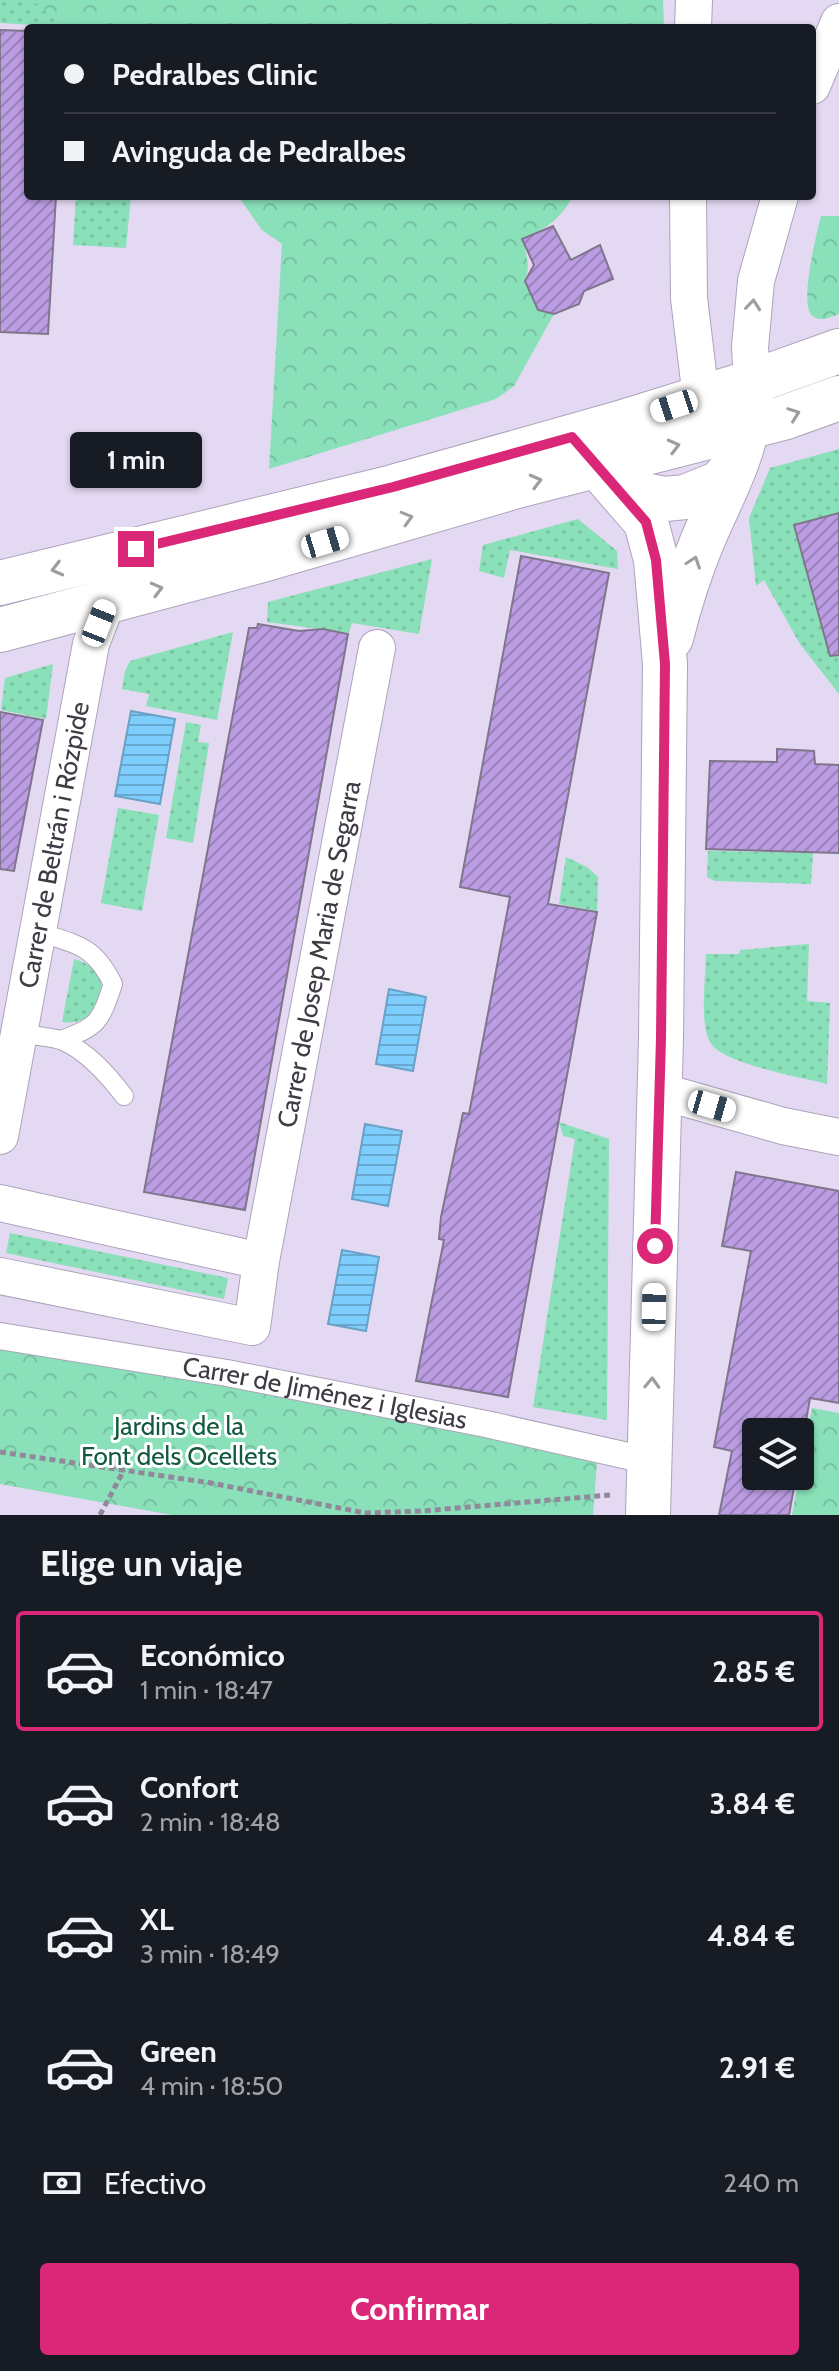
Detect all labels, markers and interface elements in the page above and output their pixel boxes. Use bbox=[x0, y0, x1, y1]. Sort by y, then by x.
text: Pedralbes Clinic bbox=[112, 56, 317, 93]
text: Avinguda de Pedralbes bbox=[112, 133, 406, 170]
one-way arrow bbox=[744, 298, 761, 311]
car bbox=[647, 387, 701, 425]
one-way arrow bbox=[787, 407, 801, 423]
callout: 1 min bbox=[70, 433, 202, 489]
one-way arrow bbox=[666, 438, 680, 455]
text: 1 min bbox=[107, 444, 165, 476]
one-way arrow bbox=[528, 474, 542, 491]
one-way arrow bbox=[399, 511, 413, 527]
car bbox=[299, 524, 351, 560]
route end bbox=[118, 531, 154, 567]
one-way arrow bbox=[685, 556, 701, 570]
one-way arrow bbox=[51, 559, 64, 576]
one-way arrow bbox=[149, 581, 163, 598]
car bbox=[79, 596, 119, 650]
street label: Carrer de Beltrán i Rózpide bbox=[12, 699, 96, 991]
street label: Carrer de Josep Maria de Segarra bbox=[271, 778, 368, 1130]
car bbox=[686, 1088, 738, 1124]
route start bbox=[637, 1228, 673, 1264]
car bbox=[642, 1283, 666, 1331]
street label: Carrer de Jiménez i Iglesias bbox=[180, 1350, 470, 1436]
one-way arrow bbox=[643, 1376, 660, 1389]
park label: Jardins de la Font dels Ocellets bbox=[81, 1410, 277, 1472]
map controls bbox=[742, 1418, 814, 1490]
button: layers bbox=[742, 1418, 814, 1490]
text: Elige un viaje bbox=[40, 1541, 243, 1585]
icon: car bbox=[44, 1635, 116, 1707]
text: Económico bbox=[140, 1637, 285, 1674]
text: 2.85 € bbox=[712, 1653, 795, 1690]
text: 1 min · 18:47 bbox=[140, 1674, 273, 1706]
icon: car bbox=[44, 1767, 116, 1839]
text: Confort bbox=[140, 1769, 239, 1806]
text: 3.84 € bbox=[709, 1785, 795, 1822]
text: 2 min · 18:48 bbox=[140, 1806, 281, 1838]
icon: car bbox=[44, 1899, 116, 1971]
text: XL bbox=[140, 1901, 174, 1938]
text: 4.84 € bbox=[707, 1917, 795, 1954]
text: 3 min · 18:49 bbox=[140, 1938, 280, 1970]
icon: car bbox=[44, 2031, 116, 2103]
text: Green bbox=[140, 2033, 217, 2070]
text: 2.91 € bbox=[719, 2049, 795, 2086]
text: 4 min · 18:50 bbox=[140, 2070, 283, 2102]
icon: cash bbox=[40, 2161, 84, 2205]
text: Efectivo bbox=[104, 2165, 206, 2202]
text: 240 m bbox=[724, 2167, 799, 2199]
button: Confirmar bbox=[40, 2263, 799, 2355]

